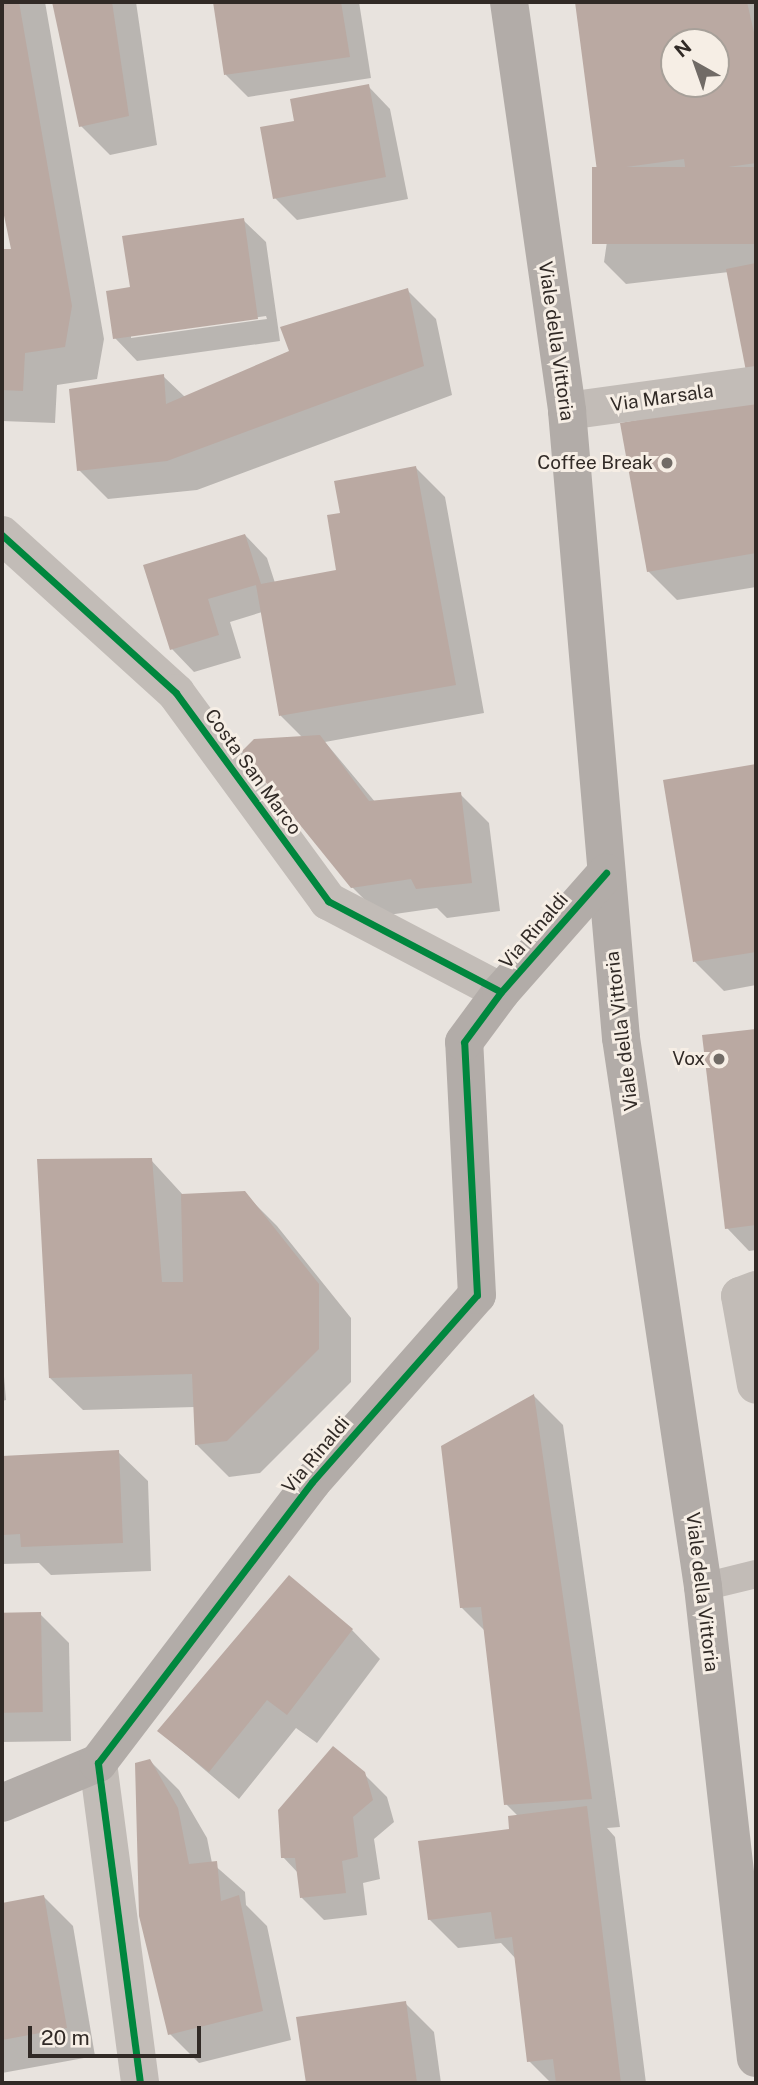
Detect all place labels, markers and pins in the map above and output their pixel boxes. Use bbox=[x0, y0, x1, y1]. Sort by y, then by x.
place label: Coffee Break bbox=[537, 452, 653, 474]
marker: Coffee Break bbox=[659, 455, 675, 471]
place label: Vox bbox=[672, 1048, 705, 1070]
marker: Vox bbox=[711, 1051, 727, 1067]

